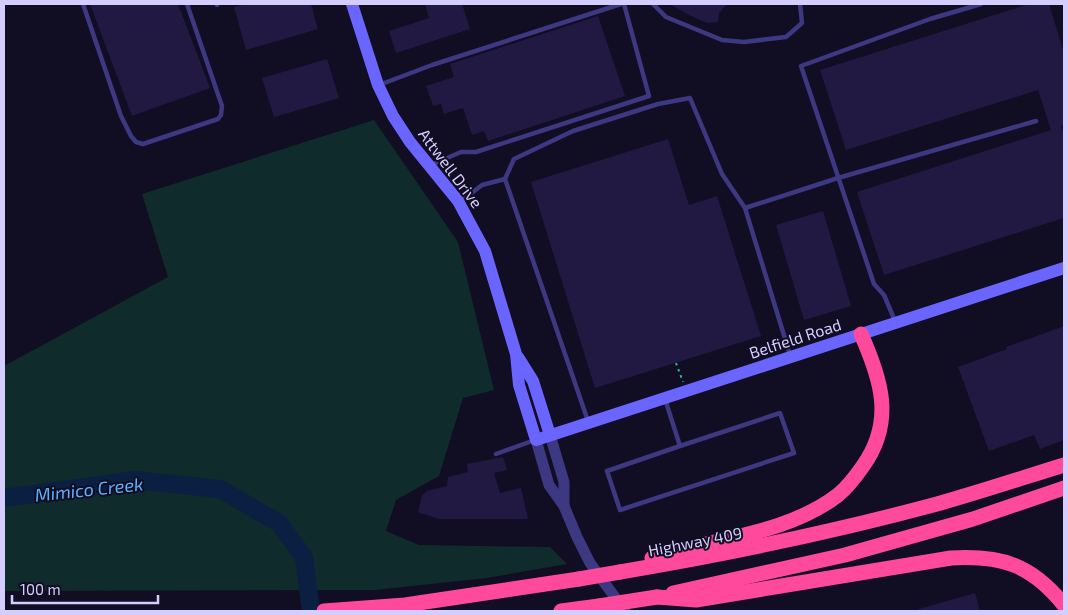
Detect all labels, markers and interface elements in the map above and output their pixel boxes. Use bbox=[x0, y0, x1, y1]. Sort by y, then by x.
street label: Attwell Drive bbox=[415, 125, 487, 211]
street label: Belfield Road bbox=[746, 314, 844, 362]
water label: Mimico Creek bbox=[34, 472, 144, 506]
street label: Highway 409 bbox=[646, 523, 744, 559]
scale bar bbox=[12, 572, 159, 604]
text: 100 m bbox=[20, 580, 61, 598]

